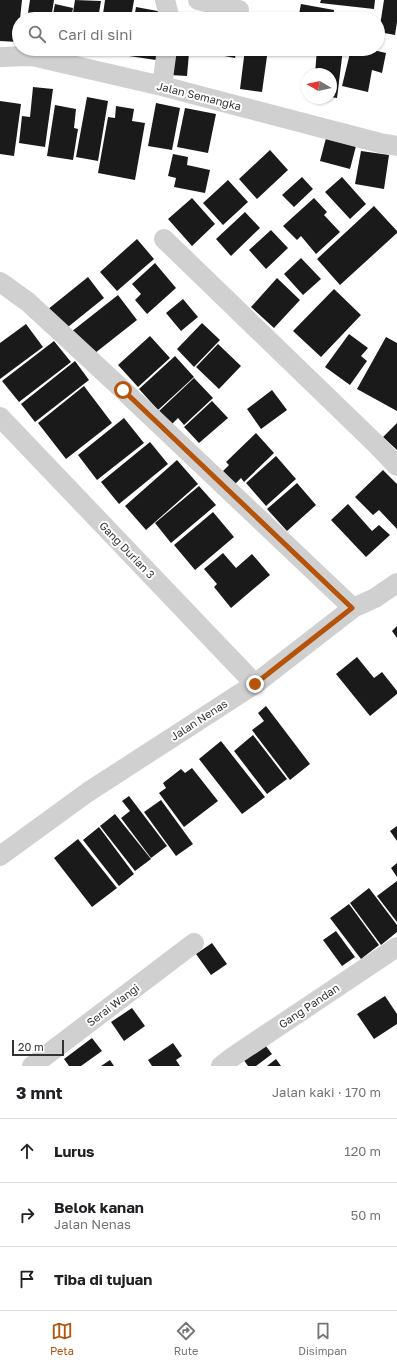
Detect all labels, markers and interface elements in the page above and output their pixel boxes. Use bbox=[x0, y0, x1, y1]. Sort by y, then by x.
search box bbox=[12, 12, 385, 56]
icon: search bbox=[26, 23, 48, 45]
text: Cari di sini bbox=[58, 25, 133, 43]
north arrow bbox=[301, 68, 337, 104]
street label: Jalan Semangka bbox=[155, 79, 243, 112]
route start bbox=[114, 381, 132, 399]
street label: Gang Durian 3 bbox=[97, 519, 158, 581]
route end bbox=[246, 675, 264, 693]
street label: Jalan Nenas bbox=[168, 696, 230, 743]
street label: Serai Wangi bbox=[84, 981, 142, 1029]
street label: Gang Pandan bbox=[276, 981, 341, 1031]
scale bar bbox=[12, 1038, 64, 1057]
text: 20 m bbox=[18, 1040, 44, 1053]
text: 3 mnt bbox=[16, 1082, 63, 1103]
text: Jalan kaki · 170 m bbox=[272, 1084, 381, 1100]
icon: ahead bbox=[16, 1140, 38, 1162]
text: Lurus bbox=[54, 1142, 95, 1160]
text: 120 m bbox=[344, 1143, 381, 1159]
text: Belok kanan bbox=[54, 1198, 144, 1216]
icon: right bbox=[16, 1204, 38, 1226]
text: 50 m bbox=[351, 1207, 381, 1223]
text: Jalan Nenas bbox=[54, 1216, 131, 1232]
icon: arrive bbox=[16, 1268, 38, 1290]
text: Tiba di tujuan bbox=[54, 1270, 152, 1288]
tab: Peta bbox=[50, 1320, 74, 1357]
tab: Rute bbox=[174, 1320, 198, 1357]
tab: Disimpan bbox=[298, 1320, 347, 1357]

